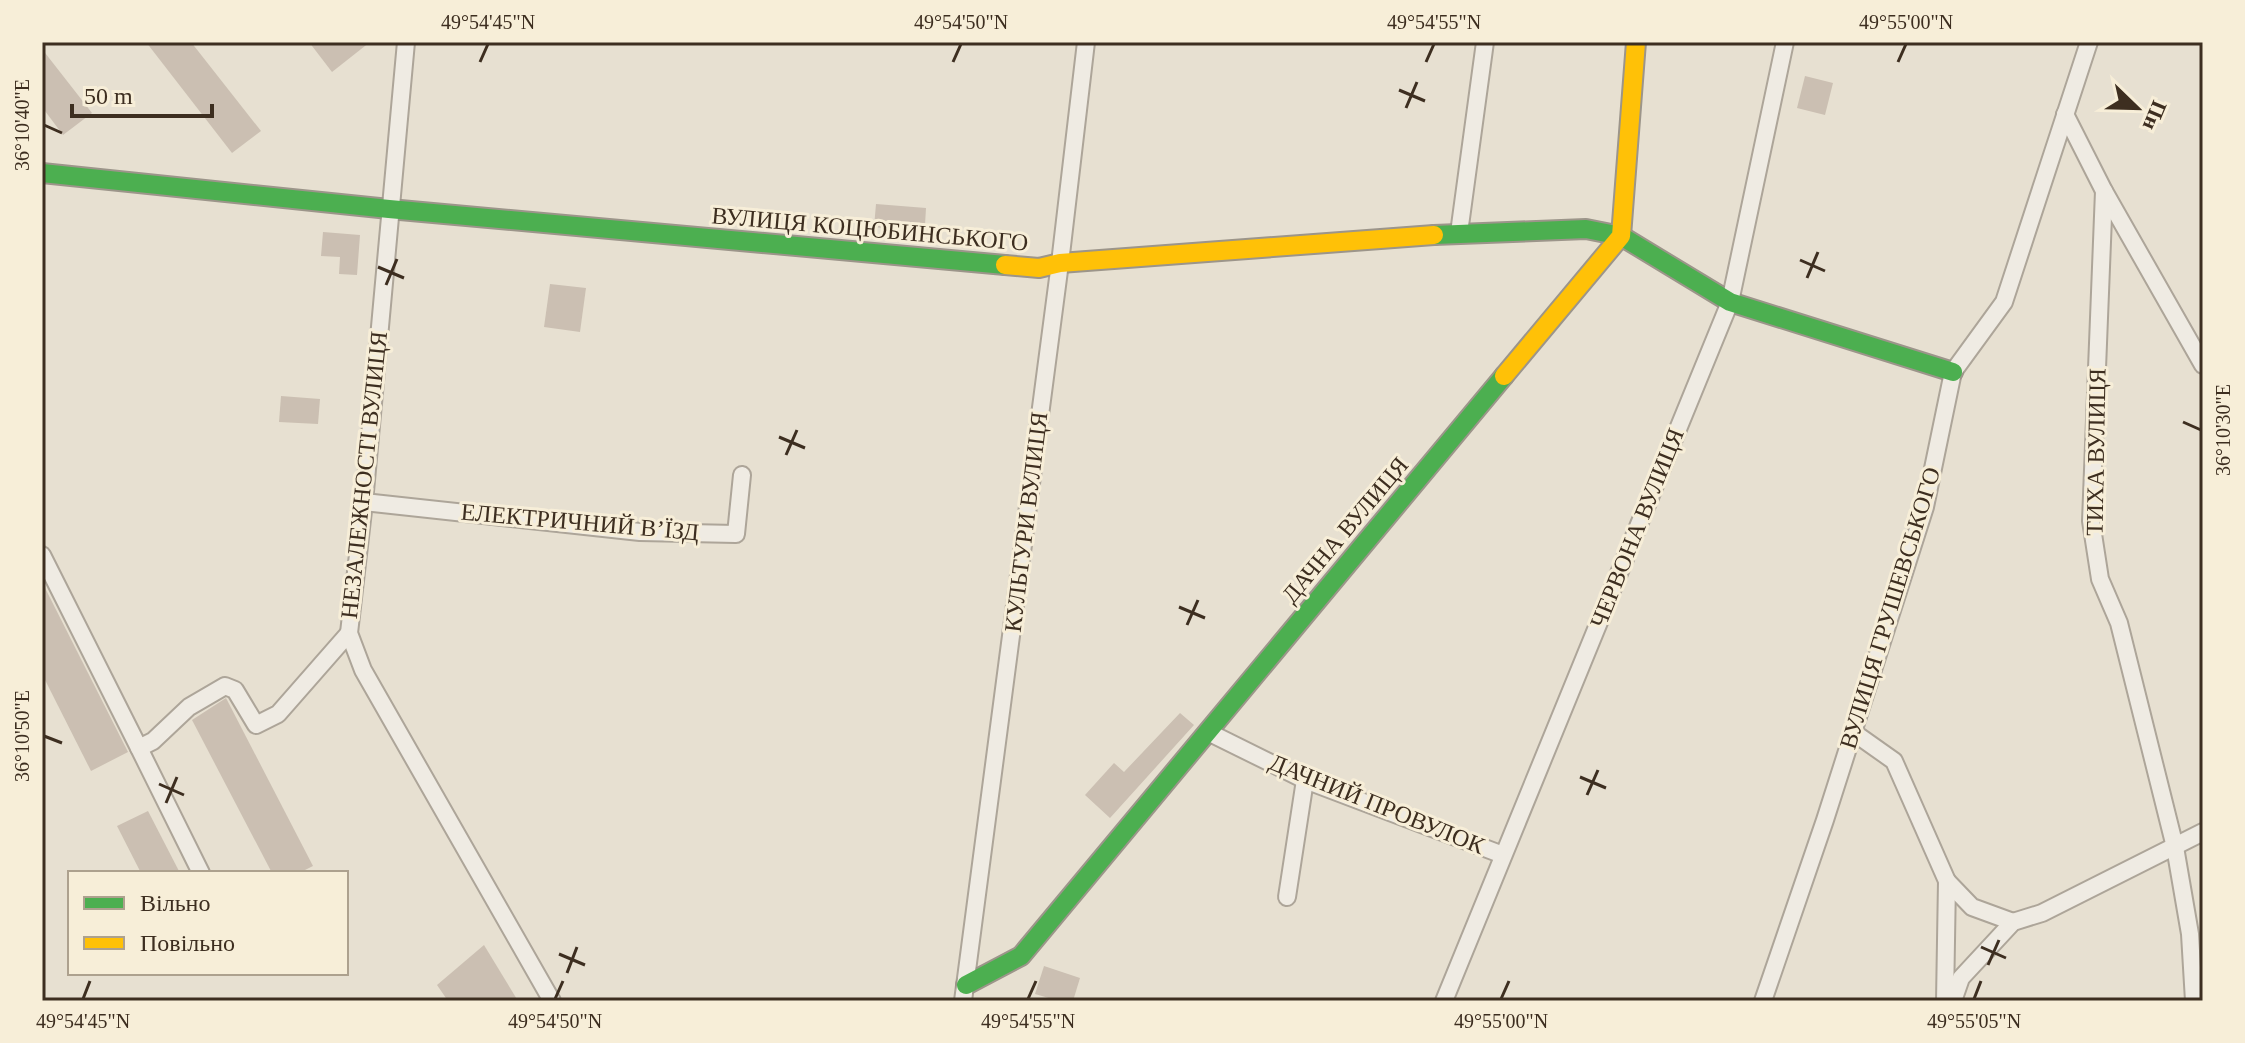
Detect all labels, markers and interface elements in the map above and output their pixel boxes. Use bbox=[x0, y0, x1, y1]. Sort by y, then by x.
text: 49°54'45"N bbox=[441, 11, 535, 33]
text: 49°54'50"N bbox=[914, 11, 1008, 33]
text: 49°54'55"N bbox=[1387, 11, 1481, 33]
text: 49°55'00"N bbox=[1859, 11, 1953, 33]
scale bar bbox=[72, 68, 212, 118]
north arrow bbox=[2097, 68, 2177, 148]
text: 36°10'40"E bbox=[11, 79, 33, 171]
text: 50 m bbox=[84, 83, 133, 109]
text: Пн bbox=[2137, 97, 2172, 135]
street label: ВУЛИЦЯ КОЦЮБИНСЬКОГО bbox=[711, 202, 1029, 256]
street label: НЕЗАЛЕЖНОСТІ ВУЛИЦЯ bbox=[336, 330, 392, 620]
street label: ТИХА ВУЛИЦЯ bbox=[2082, 368, 2110, 536]
text: 36°10'30"E bbox=[2212, 384, 2234, 476]
street label: КУЛЬТУРИ ВУЛИЦЯ bbox=[1000, 410, 1052, 634]
street label: ЧЕРВОНА ВУЛИЦЯ bbox=[1585, 424, 1689, 632]
street label: ДАЧНА ВУЛИЦЯ bbox=[1277, 452, 1413, 608]
street label: ВУЛИЦЯ ГРУШЕВСЬКОГО bbox=[1835, 464, 1945, 752]
street label: ЕЛЕКТРИЧНИЙ В’ЇЗД bbox=[460, 499, 700, 545]
text: 36°10'50"E bbox=[11, 690, 33, 782]
street label: ДАЧНИЙ ПРОВУЛОК bbox=[1266, 749, 1489, 859]
legend bbox=[68, 871, 348, 975]
text: Вільно bbox=[140, 890, 210, 916]
text: Повільно bbox=[140, 930, 235, 956]
text: 49°54'45"N bbox=[36, 1010, 130, 1032]
text: 49°54'50"N bbox=[508, 1010, 602, 1032]
text: 49°54'55"N bbox=[981, 1010, 1075, 1032]
text: 49°55'00"N bbox=[1454, 1010, 1548, 1032]
text: 49°55'05"N bbox=[1927, 1010, 2021, 1032]

